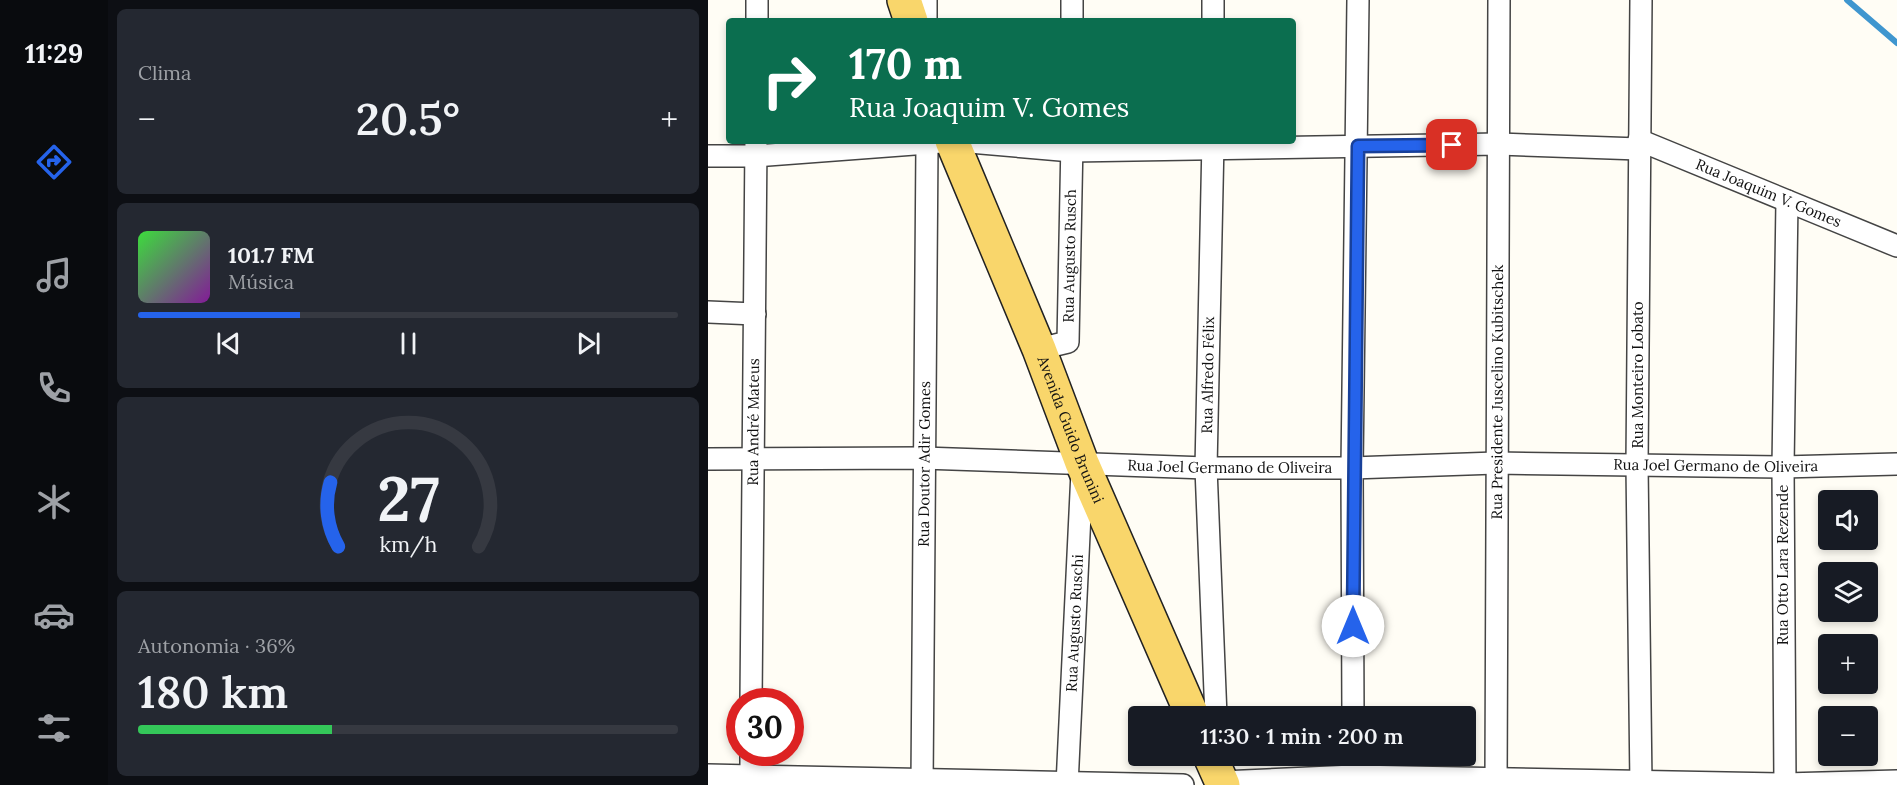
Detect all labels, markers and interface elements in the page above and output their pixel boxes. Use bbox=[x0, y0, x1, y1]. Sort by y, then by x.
text: 11:29 bbox=[25, 36, 83, 70]
text: 170 m bbox=[849, 37, 962, 91]
icon: right bbox=[750, 42, 828, 120]
text: Clima bbox=[138, 60, 191, 85]
text: 20.5° bbox=[356, 90, 460, 147]
text: Rua Joaquim V. Gomes bbox=[849, 90, 1129, 124]
text: − bbox=[138, 98, 156, 140]
text: + bbox=[661, 98, 678, 140]
pin bbox=[1426, 119, 1477, 170]
icon: arrive bbox=[1435, 128, 1468, 161]
icon: directions bbox=[33, 141, 75, 183]
street label: Rua Joaquim V. Gomes bbox=[1693, 154, 1844, 231]
street label: Rua Augusto Rusch bbox=[1058, 189, 1080, 323]
text: 101.7 FM bbox=[228, 241, 314, 269]
icon: music bbox=[33, 254, 75, 296]
street label: Rua Presidente Juscelino Kubitschek bbox=[1487, 265, 1507, 519]
text: Música bbox=[228, 269, 294, 294]
street label: Rua Monteiro Lobato bbox=[1628, 301, 1647, 449]
street label: Rua Alfredo Félix bbox=[1197, 316, 1218, 434]
icon: previous bbox=[212, 327, 245, 360]
icon: pause bbox=[392, 327, 425, 360]
icon: next bbox=[572, 327, 605, 360]
street label: Avenida Guido Brunini bbox=[1033, 352, 1108, 506]
street label: Rua André Mateus bbox=[743, 358, 763, 486]
icon: phone bbox=[33, 367, 75, 409]
street label: Rua Doutor Adir Gomes bbox=[914, 381, 934, 547]
street label: Rua Joel Germano de Oliveira bbox=[1127, 455, 1333, 477]
street label: Rua Joel Germano de Oliveira bbox=[1613, 455, 1819, 476]
text: 27 bbox=[377, 458, 439, 538]
icon: climate bbox=[33, 481, 75, 523]
street label: Rua Otto Lara Rezende bbox=[1773, 485, 1792, 645]
map controls bbox=[1818, 490, 1878, 766]
button: sound bbox=[1818, 490, 1878, 550]
text: km/h bbox=[379, 530, 437, 558]
street label: Rua Augusto Ruschi bbox=[1061, 554, 1087, 692]
button: layers bbox=[1818, 562, 1878, 622]
icon: car bbox=[33, 594, 75, 636]
position arrow bbox=[1321, 594, 1385, 658]
text: Autonomia · 36% bbox=[138, 633, 295, 658]
button: + bbox=[1818, 634, 1878, 694]
text: 180 km bbox=[138, 663, 288, 720]
speed limit sign: 30 bbox=[726, 688, 804, 766]
button: − bbox=[1818, 706, 1878, 766]
icon: filters bbox=[33, 707, 75, 749]
text: 11:30 · 1 min · 200 m bbox=[1201, 722, 1403, 750]

